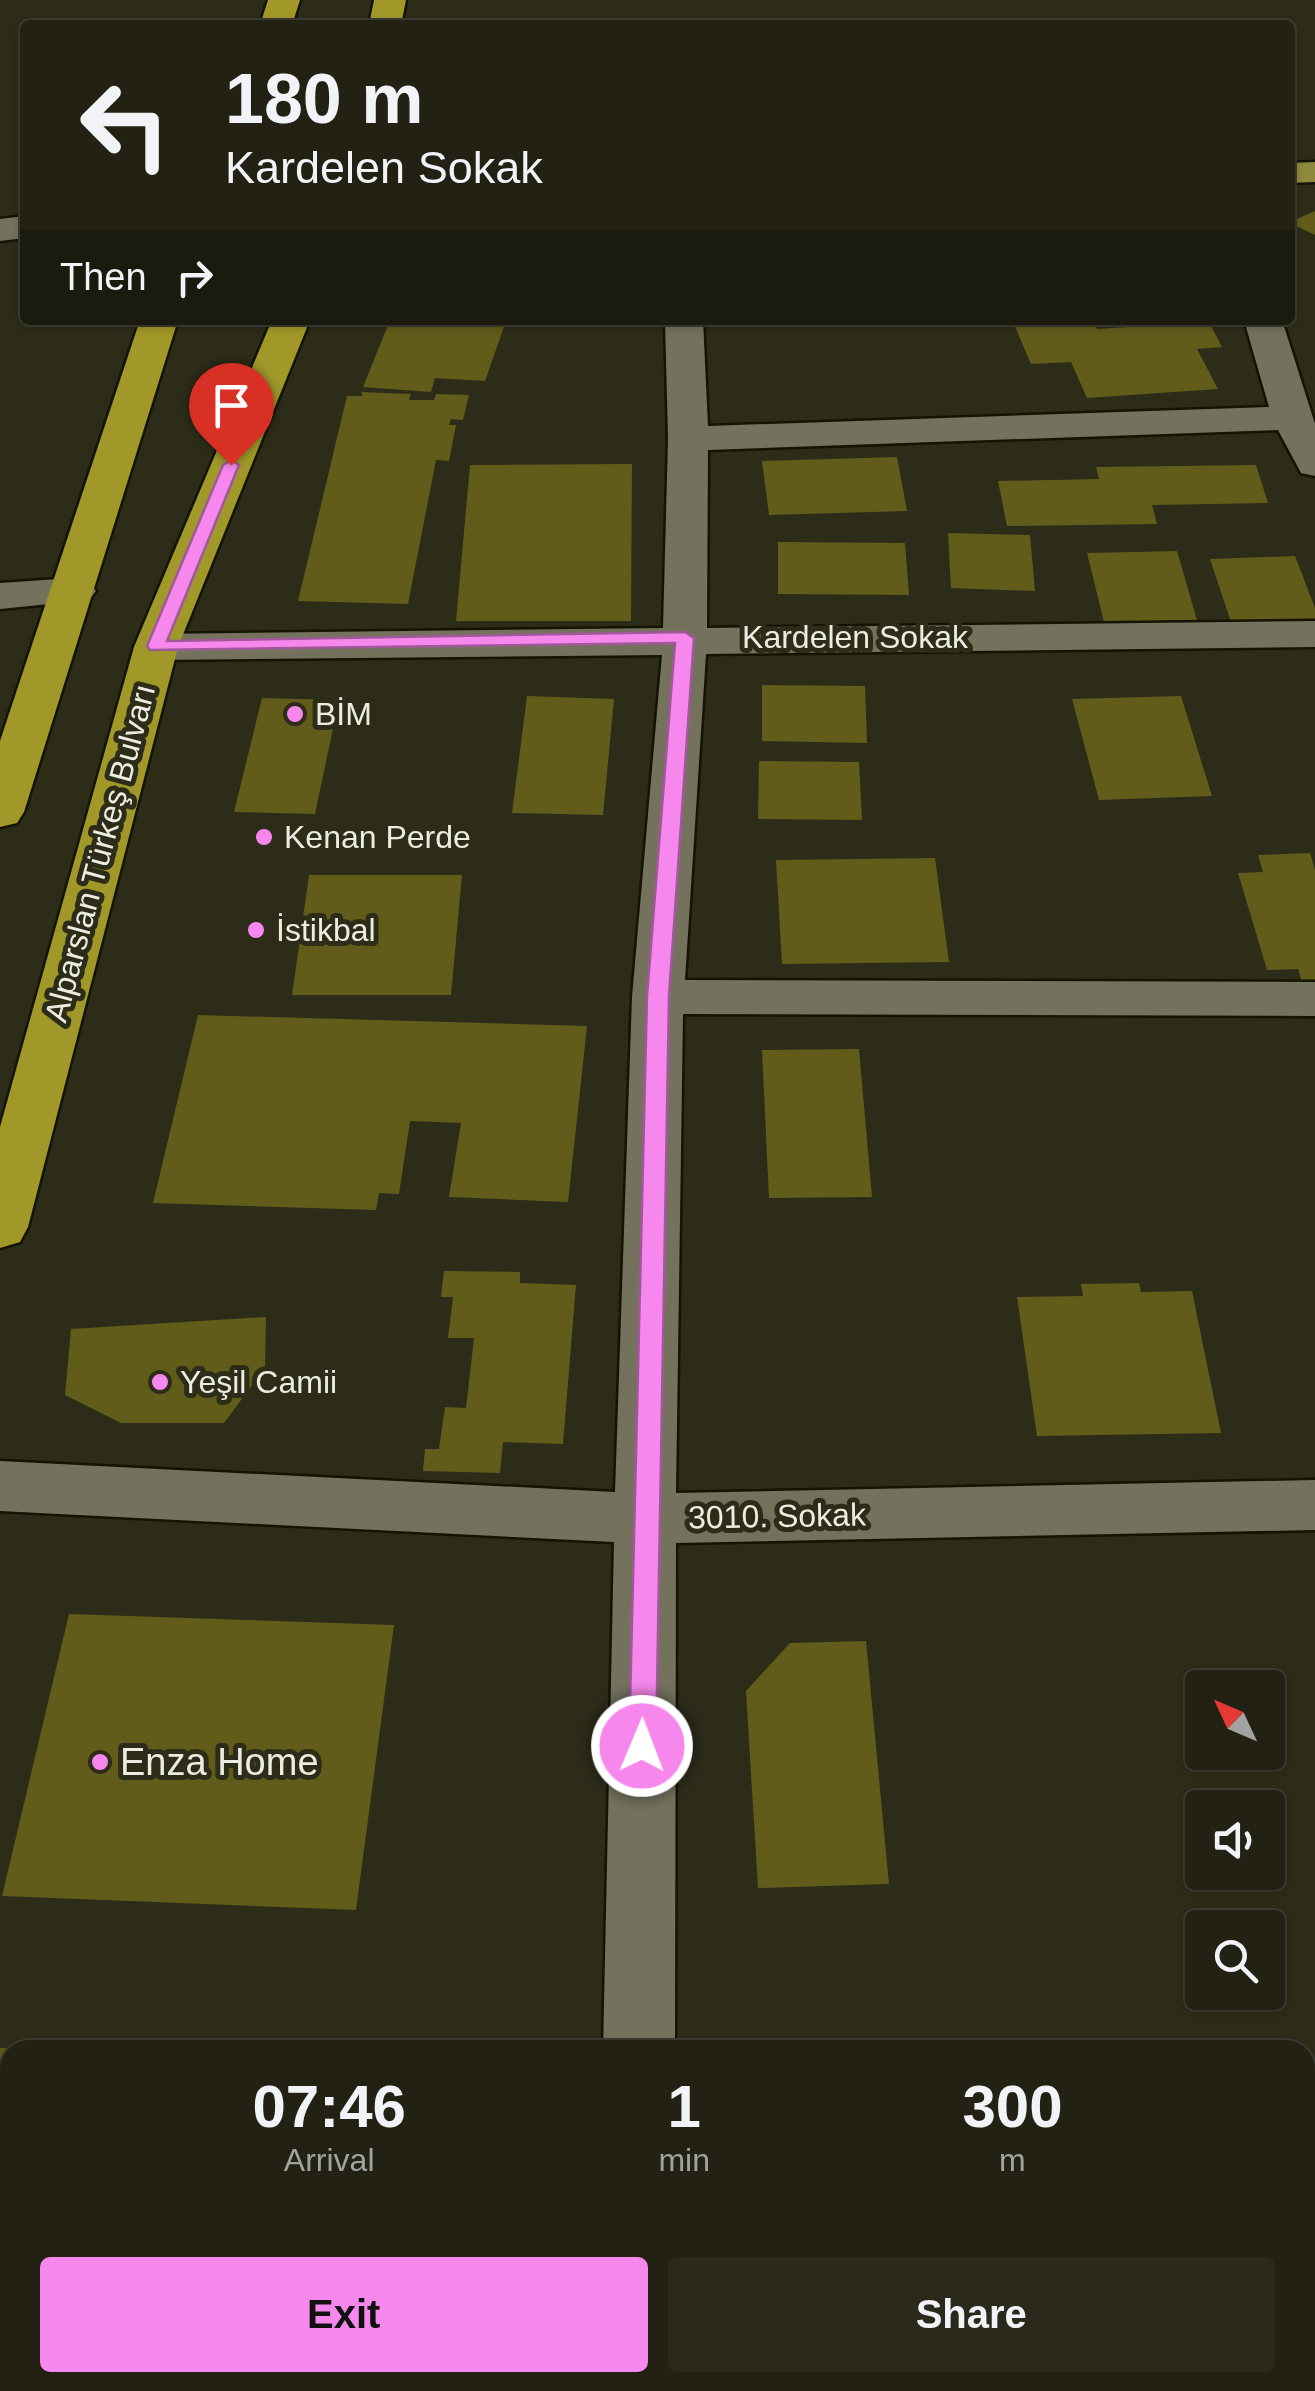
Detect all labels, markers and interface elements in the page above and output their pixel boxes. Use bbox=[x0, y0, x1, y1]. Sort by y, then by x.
icon: left bbox=[60, 60, 190, 190]
text: 180 m bbox=[225, 60, 423, 138]
text: Kardelen Sokak bbox=[225, 142, 543, 193]
icon: right bbox=[167, 250, 222, 305]
text: Then bbox=[60, 256, 147, 298]
pin bbox=[189, 363, 274, 466]
icon: arrive bbox=[204, 378, 259, 433]
street label: Kardelen Sokak bbox=[742, 619, 969, 655]
street label: Alparslan Türkeş Bulvarı bbox=[38, 680, 162, 1026]
place label: BİM bbox=[315, 696, 372, 732]
marker: BİM bbox=[284, 703, 306, 725]
place label: Kenan Perde bbox=[284, 819, 471, 855]
marker: Kenan Perde bbox=[253, 826, 275, 848]
place label: İstikbal bbox=[276, 912, 376, 948]
marker: İstikbal bbox=[245, 919, 267, 941]
place label: Yeşil Camii bbox=[180, 1364, 337, 1400]
marker: Yeşil Camii bbox=[149, 1371, 171, 1393]
street label: 3010. Sokak bbox=[688, 1496, 867, 1536]
north arrow bbox=[1185, 1670, 1285, 1770]
map controls bbox=[1185, 1670, 1285, 2010]
position arrow bbox=[590, 1694, 694, 1798]
place label: Enza Home bbox=[120, 1741, 319, 1783]
marker: Enza Home bbox=[89, 1751, 111, 1773]
button: sound bbox=[1185, 1790, 1285, 1890]
button: search bbox=[1185, 1910, 1285, 2010]
text: 07:46 bbox=[252, 2073, 406, 2140]
text: 1 bbox=[667, 2073, 701, 2140]
text: 300 bbox=[962, 2073, 1063, 2140]
text: Arrival bbox=[284, 2142, 375, 2178]
text: min bbox=[658, 2142, 710, 2178]
text: m bbox=[999, 2142, 1026, 2178]
button: Exit bbox=[40, 2257, 648, 2372]
button: Share bbox=[668, 2257, 1275, 2372]

